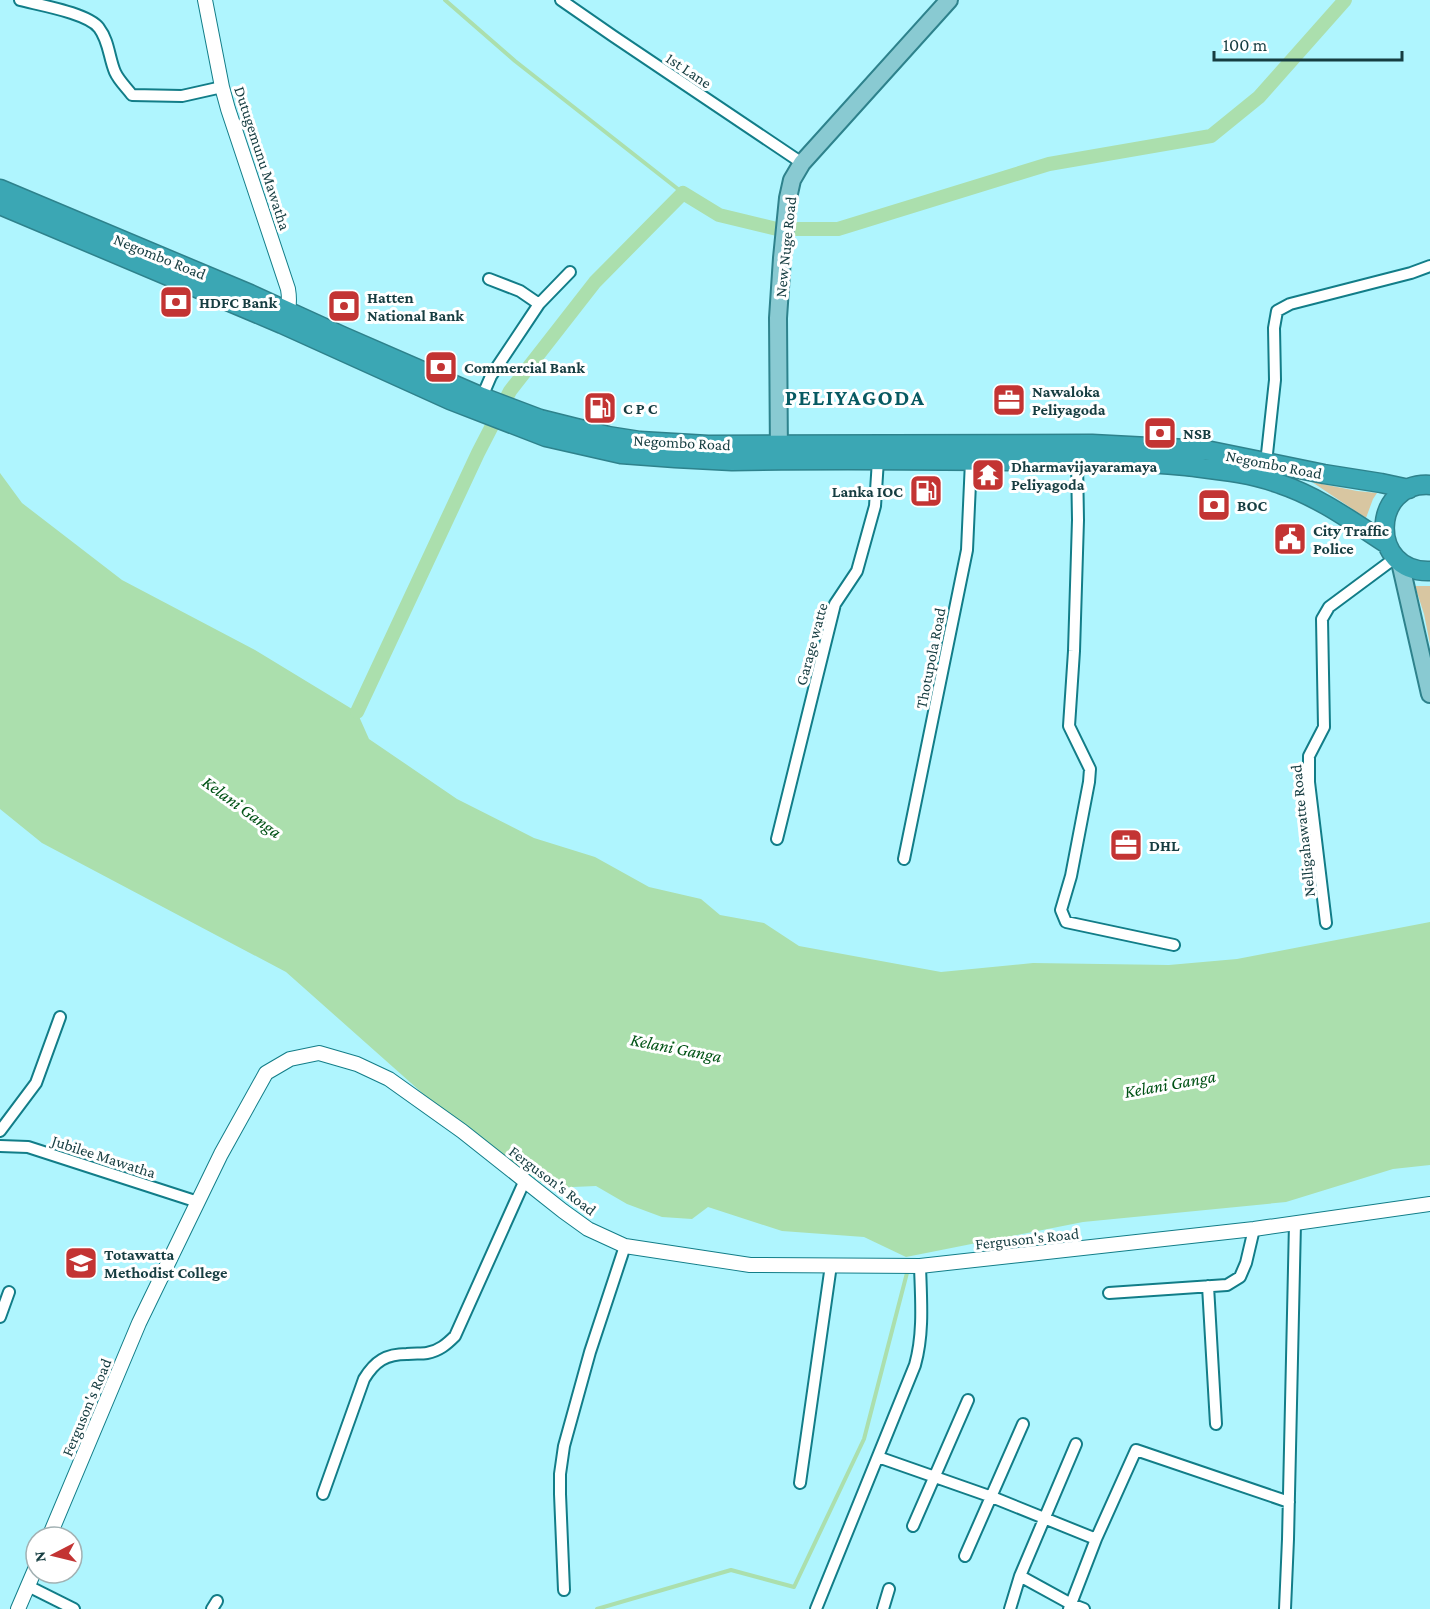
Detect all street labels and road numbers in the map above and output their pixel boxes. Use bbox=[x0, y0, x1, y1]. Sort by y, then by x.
street label: 1st Lane bbox=[663, 49, 715, 92]
street label: Dutugemunu Mawatha bbox=[230, 84, 294, 233]
street label: New Nuge Road bbox=[772, 195, 800, 298]
street label: Negombo Road bbox=[111, 230, 209, 284]
street label: Negombo Road bbox=[633, 431, 732, 455]
street label: Negombo Road bbox=[1224, 447, 1324, 483]
street label: Garage watte bbox=[792, 601, 832, 687]
street label: Thotupola Road bbox=[912, 606, 950, 710]
street label: Nelligahawatte Road bbox=[1287, 763, 1319, 898]
street label: Jubilee Mawatha bbox=[48, 1131, 158, 1182]
street label: Ferguson's Road bbox=[505, 1142, 600, 1220]
street label: Ferguson's Road bbox=[974, 1225, 1081, 1253]
street label: Ferguson's Road bbox=[58, 1355, 116, 1459]

